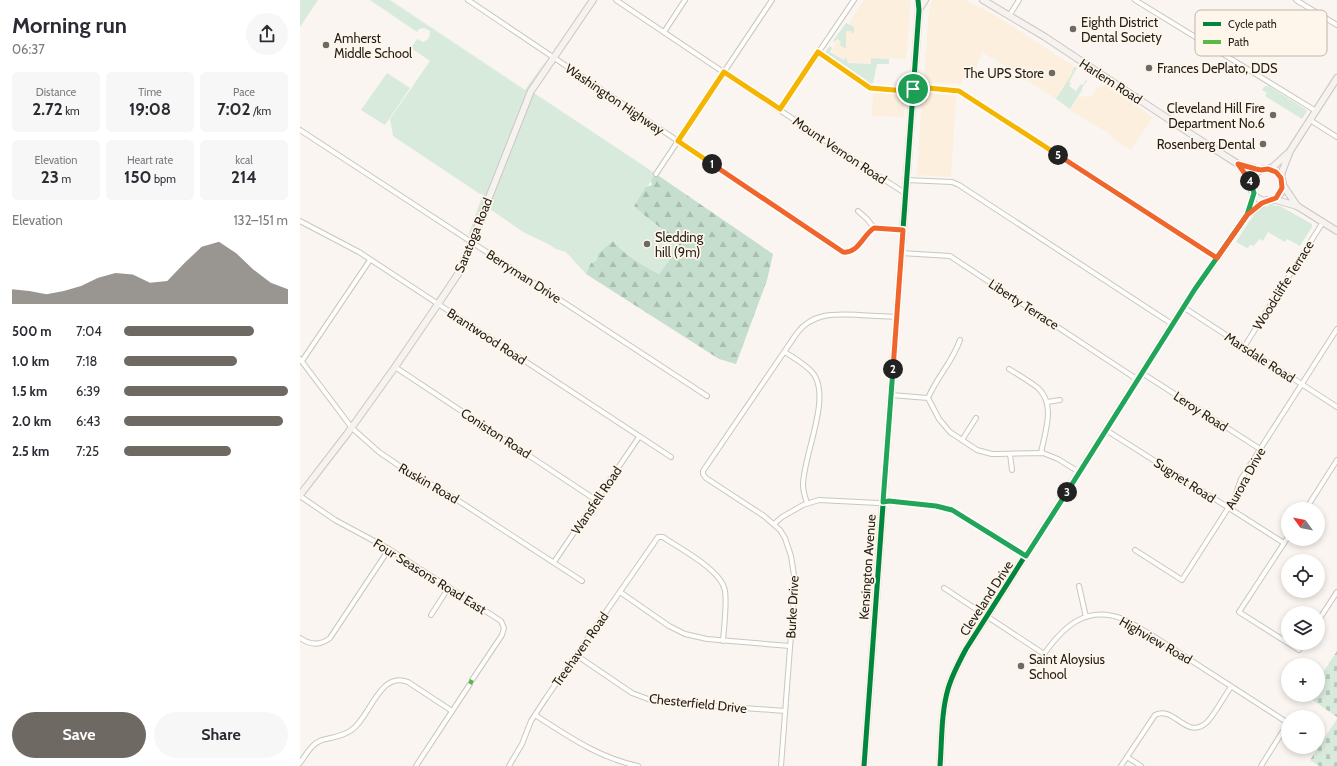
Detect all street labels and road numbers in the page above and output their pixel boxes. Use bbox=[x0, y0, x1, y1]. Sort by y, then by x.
street label: Harlem Road bbox=[1077, 55, 1145, 107]
street label: Washington Highway bbox=[563, 60, 668, 138]
street label: Mount Vernon Road bbox=[790, 113, 890, 187]
street label: Saratoga Road bbox=[451, 195, 495, 275]
street label: Woodcliffe Terrace bbox=[1249, 237, 1317, 333]
street label: Berryman Drive bbox=[483, 246, 565, 306]
street label: Liberty Terrace bbox=[986, 275, 1062, 333]
street label: Brantwood Road bbox=[444, 304, 530, 368]
street label: Marsdale Road bbox=[1222, 328, 1298, 386]
street label: Leroy Road bbox=[1171, 387, 1231, 435]
street label: Coniston Road bbox=[458, 404, 534, 462]
street label: Aurora Drive bbox=[1221, 444, 1269, 512]
street label: Sugnet Road bbox=[1151, 454, 1219, 506]
street label: Ruskin Road bbox=[396, 459, 462, 507]
street label: Wansfell Road bbox=[567, 463, 625, 537]
street label: Kensington Avenue bbox=[855, 513, 879, 620]
street label: Four Seasons Road East bbox=[371, 535, 490, 618]
street label: Cleveland Drive bbox=[956, 557, 1016, 639]
street label: Burke Drive bbox=[782, 575, 802, 639]
street label: Treehaven Road bbox=[548, 609, 612, 689]
street label: Highview Road bbox=[1117, 613, 1195, 667]
street label: Chesterfield Drive bbox=[648, 690, 748, 716]

